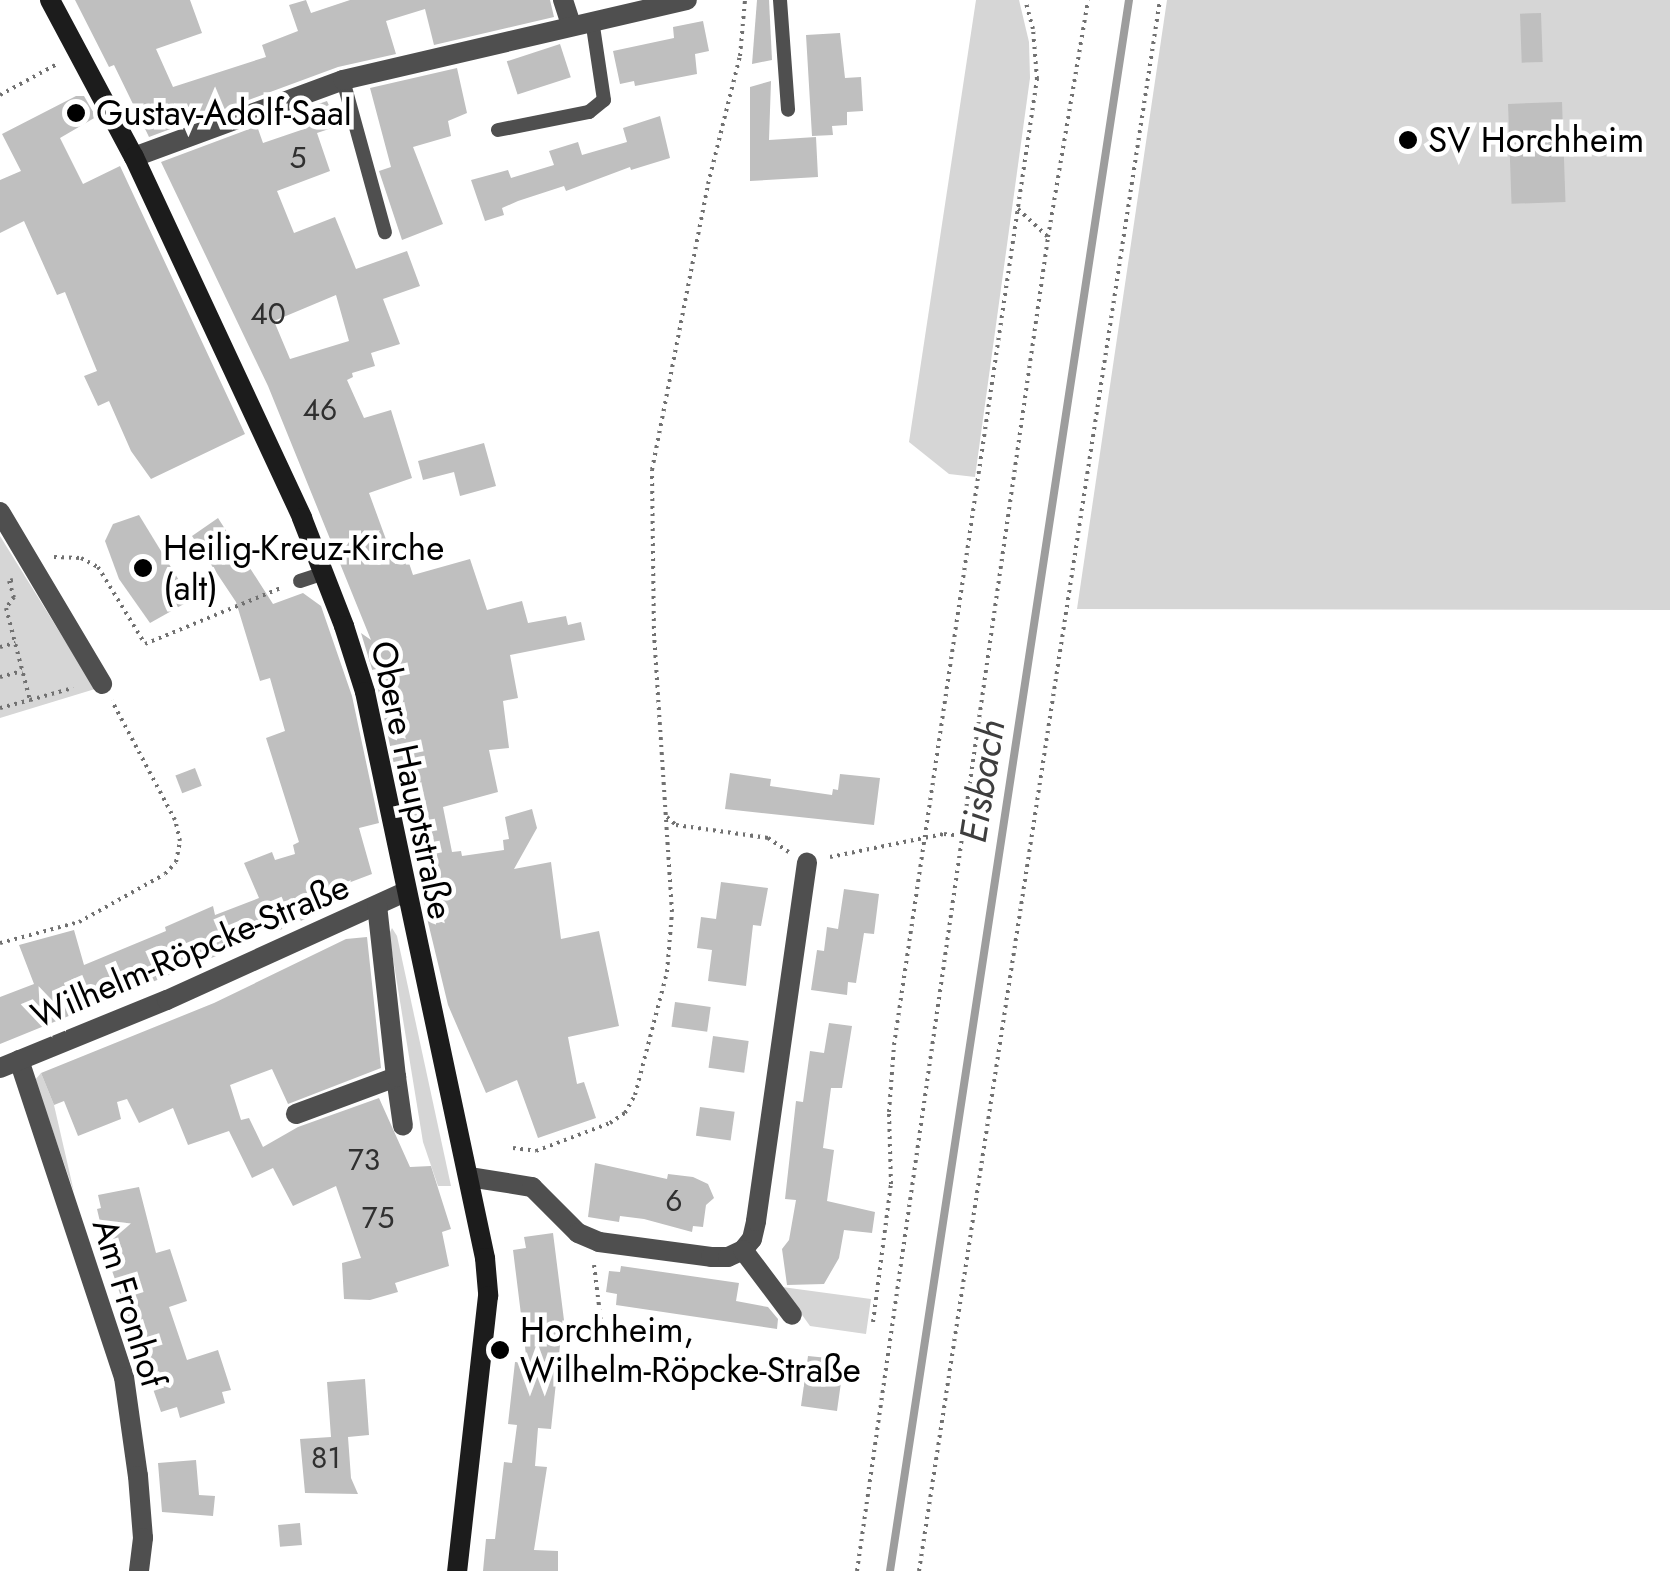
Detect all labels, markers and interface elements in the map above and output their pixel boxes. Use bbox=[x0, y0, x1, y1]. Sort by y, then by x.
place label: Gustav-Adolf-Saal bbox=[96, 92, 352, 134]
marker: Gustav-Adolf-Saal bbox=[65, 102, 87, 124]
place label: SV Horchheim bbox=[1428, 119, 1644, 161]
marker: SV Horchheim bbox=[1397, 129, 1419, 151]
house number: 5 bbox=[290, 140, 306, 176]
house number: 40 bbox=[250, 296, 286, 332]
house number: 46 bbox=[303, 392, 337, 428]
place label: Heilig-Kreuz-Kirche (alt) bbox=[163, 527, 444, 609]
marker: Heilig-Kreuz-Kirche (alt) bbox=[132, 557, 154, 579]
street label: Obere Hauptstraße bbox=[362, 637, 462, 923]
water label: Eisbach bbox=[950, 716, 1014, 846]
street label: Wilhelm-Röpcke-Straße bbox=[25, 865, 355, 1037]
house number: 73 bbox=[348, 1142, 380, 1178]
house number: 6 bbox=[665, 1183, 683, 1219]
house number: 75 bbox=[362, 1200, 394, 1236]
street label: Am Fronhof bbox=[83, 1214, 175, 1392]
place label: Horchheim, Wilhelm-Röpcke-Straße bbox=[520, 1309, 861, 1391]
marker: Horchheim, Wilhelm-Röpcke-Straße bbox=[489, 1339, 511, 1361]
house number: 81 bbox=[311, 1440, 341, 1476]

